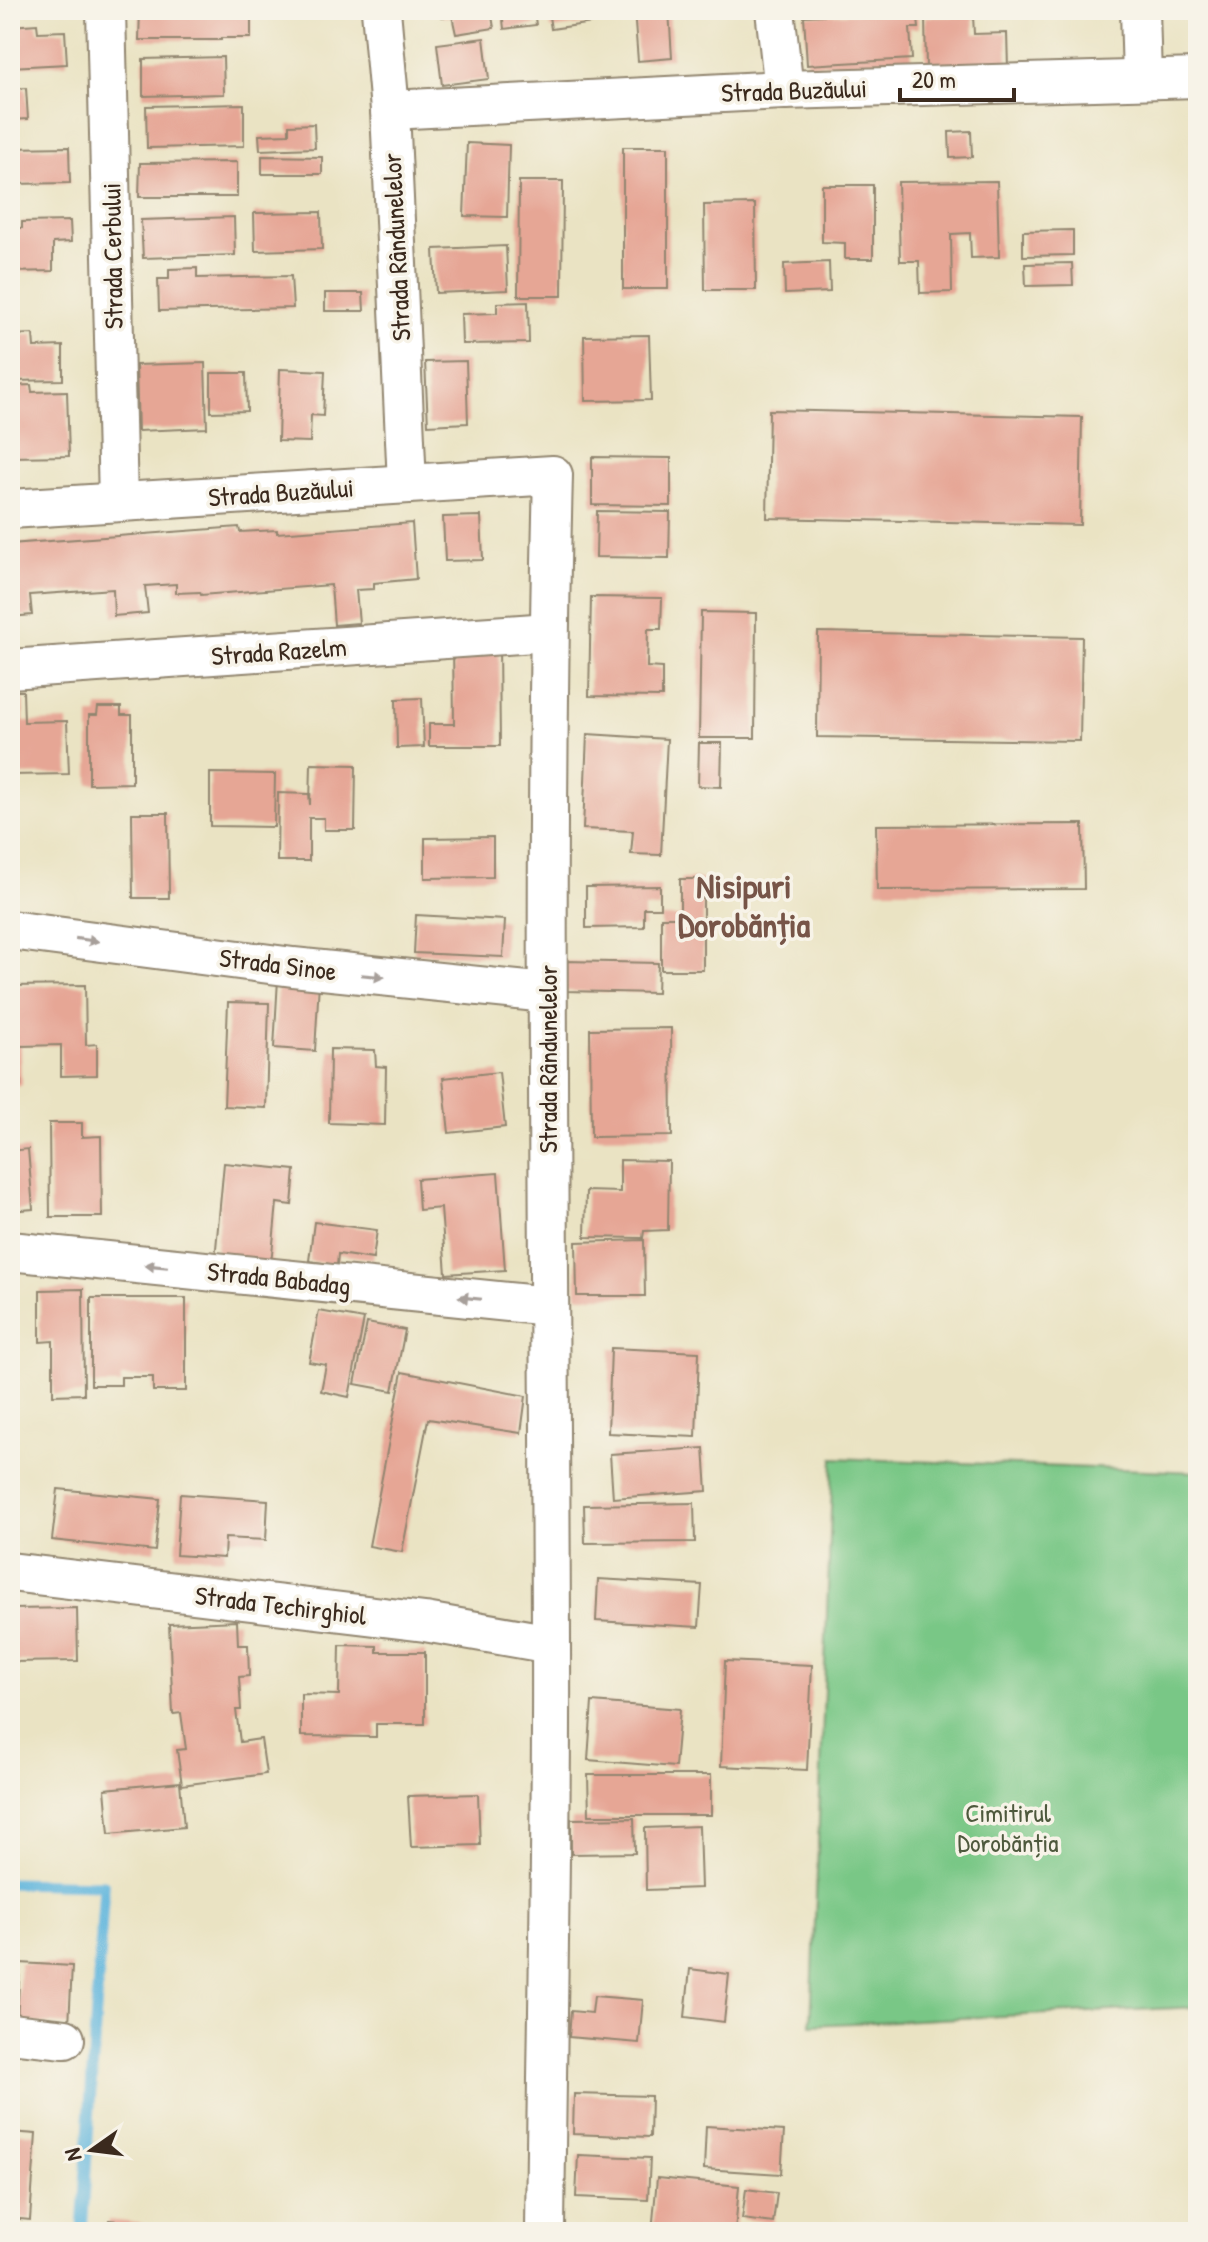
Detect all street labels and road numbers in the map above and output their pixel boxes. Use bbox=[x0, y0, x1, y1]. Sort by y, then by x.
street label: Strada Buzăului bbox=[721, 70, 867, 110]
street label: Strada Rândunelelor bbox=[374, 152, 418, 342]
street label: Strada Cerbului bbox=[93, 183, 131, 329]
street label: Strada Buzăului bbox=[207, 469, 355, 515]
street label: Strada Razelm bbox=[210, 629, 348, 673]
street label: Strada Sinoe bbox=[217, 939, 339, 989]
street label: Strada Rândunelelor bbox=[530, 965, 565, 1153]
street label: Strada Babadag bbox=[206, 1253, 352, 1303]
street label: Strada Techirghiol bbox=[193, 1577, 369, 1633]

